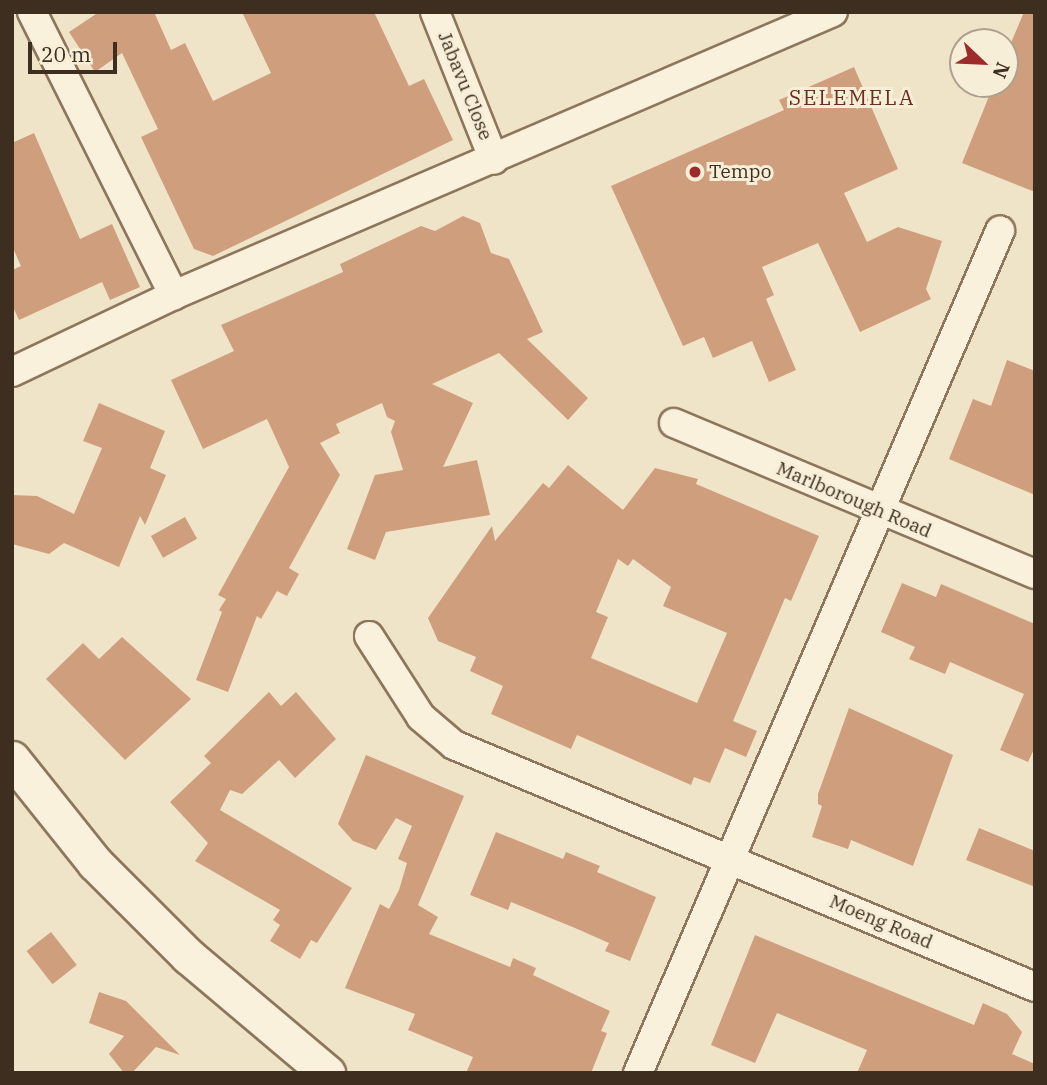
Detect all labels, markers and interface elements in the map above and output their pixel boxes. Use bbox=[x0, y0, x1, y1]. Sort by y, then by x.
scale bar bbox=[32, 28, 121, 72]
street label: Jabavu Close bbox=[433, 28, 497, 144]
north arrow bbox=[949, 28, 1019, 98]
text: 20 m bbox=[41, 40, 91, 68]
text: N bbox=[988, 59, 1015, 82]
district label: SELEMELA bbox=[790, 84, 914, 110]
place label: Tempo bbox=[709, 161, 771, 183]
marker: Tempo bbox=[687, 164, 703, 180]
street label: Marlborough Road bbox=[773, 457, 935, 543]
street label: Moeng Road bbox=[826, 890, 936, 954]

